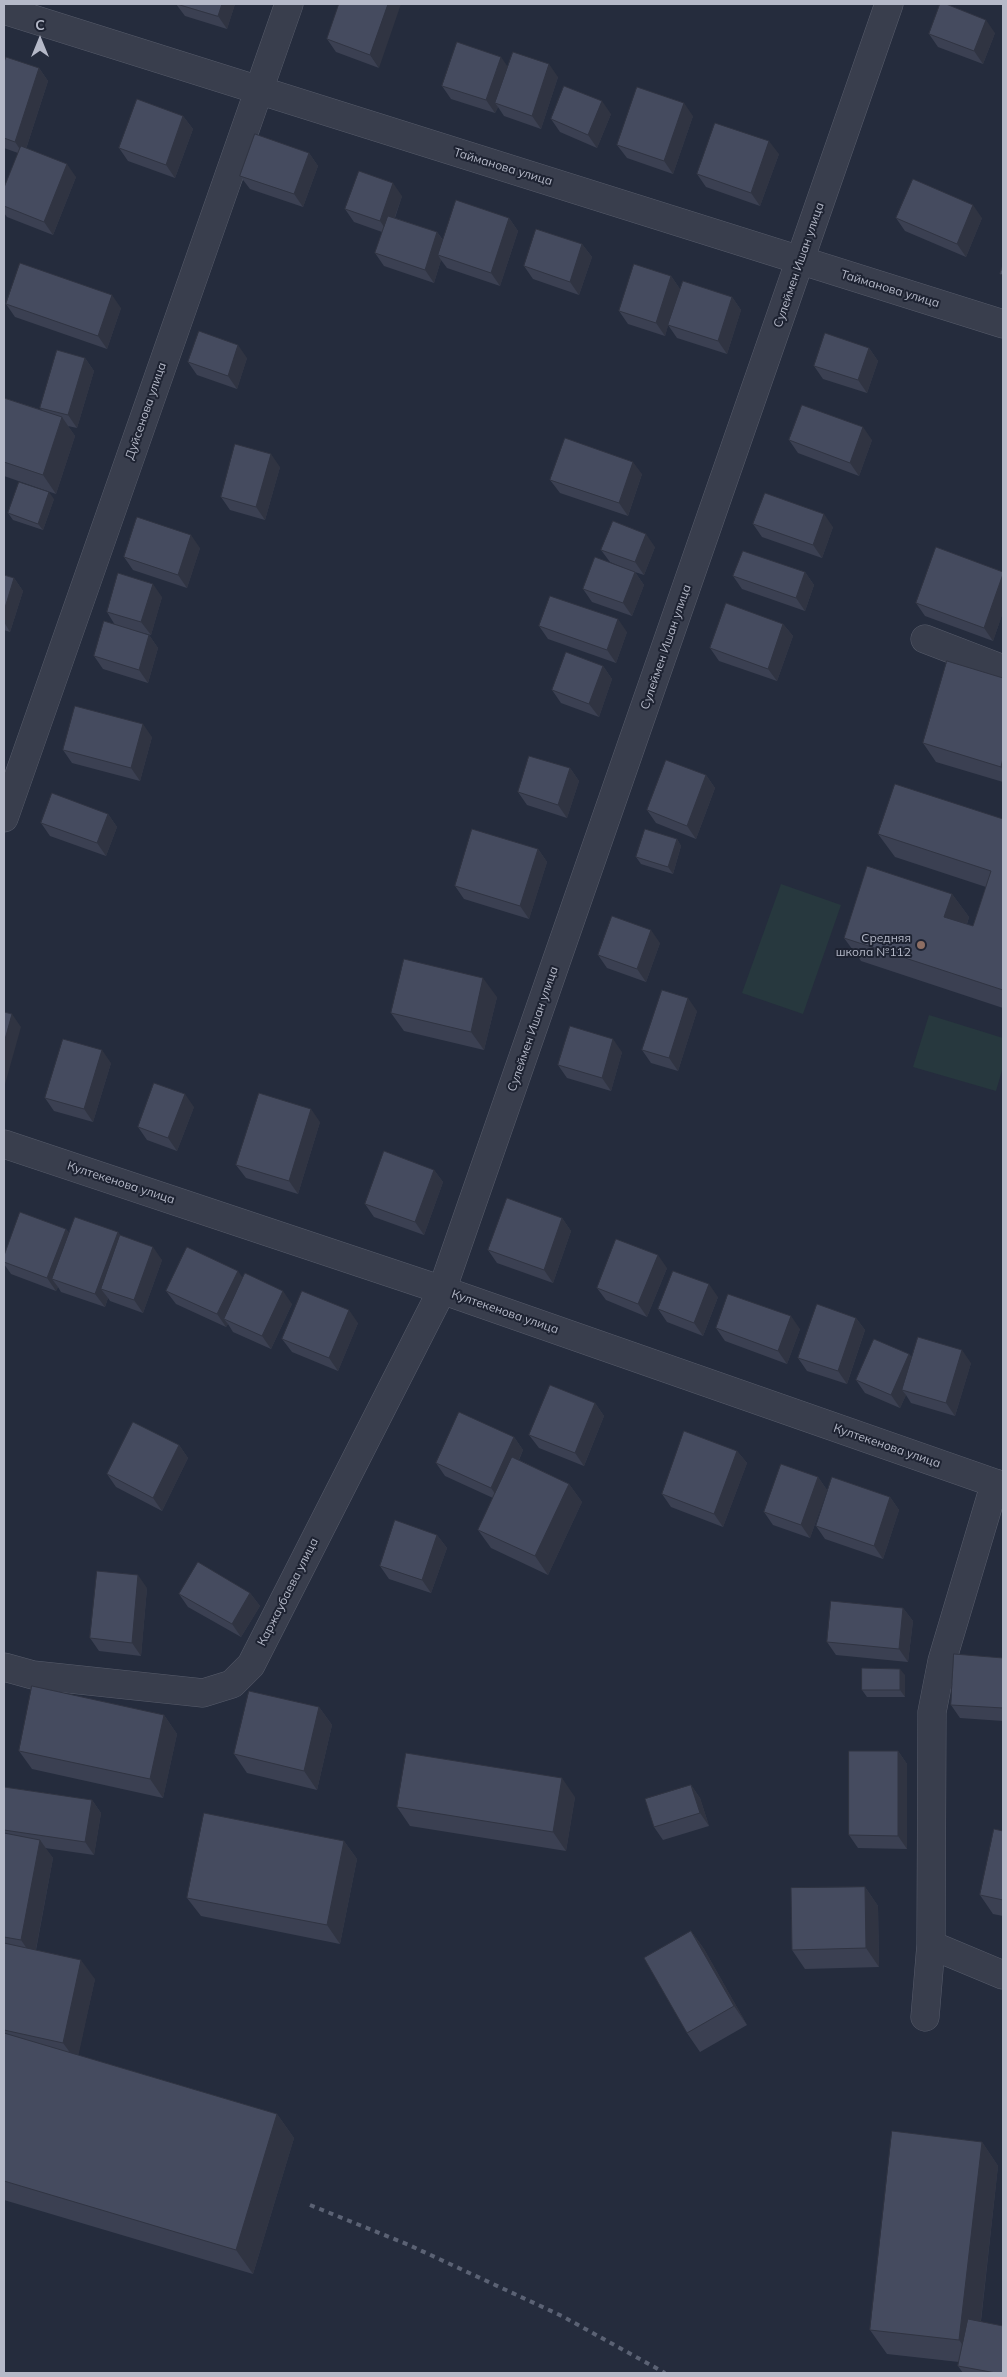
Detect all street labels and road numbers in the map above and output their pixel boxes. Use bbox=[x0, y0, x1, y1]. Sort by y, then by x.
street label: Тайманова улица bbox=[452, 145, 554, 189]
street label: Сулеймен Ишан улица bbox=[771, 201, 827, 329]
street label: Тайманова улица bbox=[839, 267, 941, 311]
street label: Дуйсенова улица bbox=[123, 360, 169, 462]
street label: Сулеймен Ишан улица bbox=[638, 583, 694, 711]
street label: Сулеймен Ишан улица bbox=[505, 965, 561, 1093]
street label: Култекенова улица bbox=[65, 1159, 177, 1207]
street label: Култекенова улица bbox=[450, 1287, 560, 1337]
street label: Култекенова улица bbox=[832, 1421, 942, 1471]
street label: Каржаубаева улица bbox=[255, 1536, 321, 1648]

